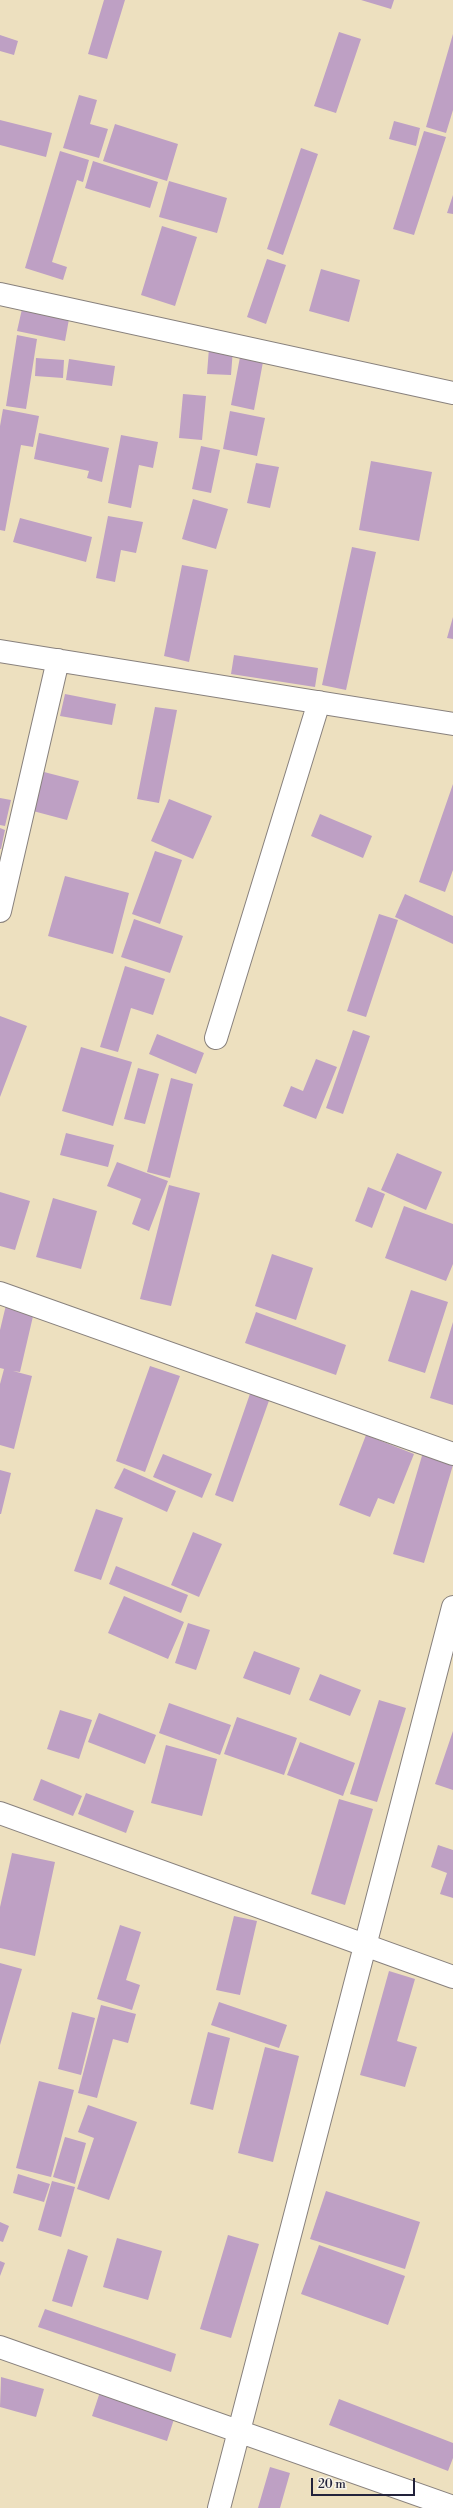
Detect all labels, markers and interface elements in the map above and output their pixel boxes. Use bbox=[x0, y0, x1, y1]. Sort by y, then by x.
scale bar bbox=[313, 2470, 417, 2496]
text: 20 m bbox=[318, 2477, 346, 2492]

